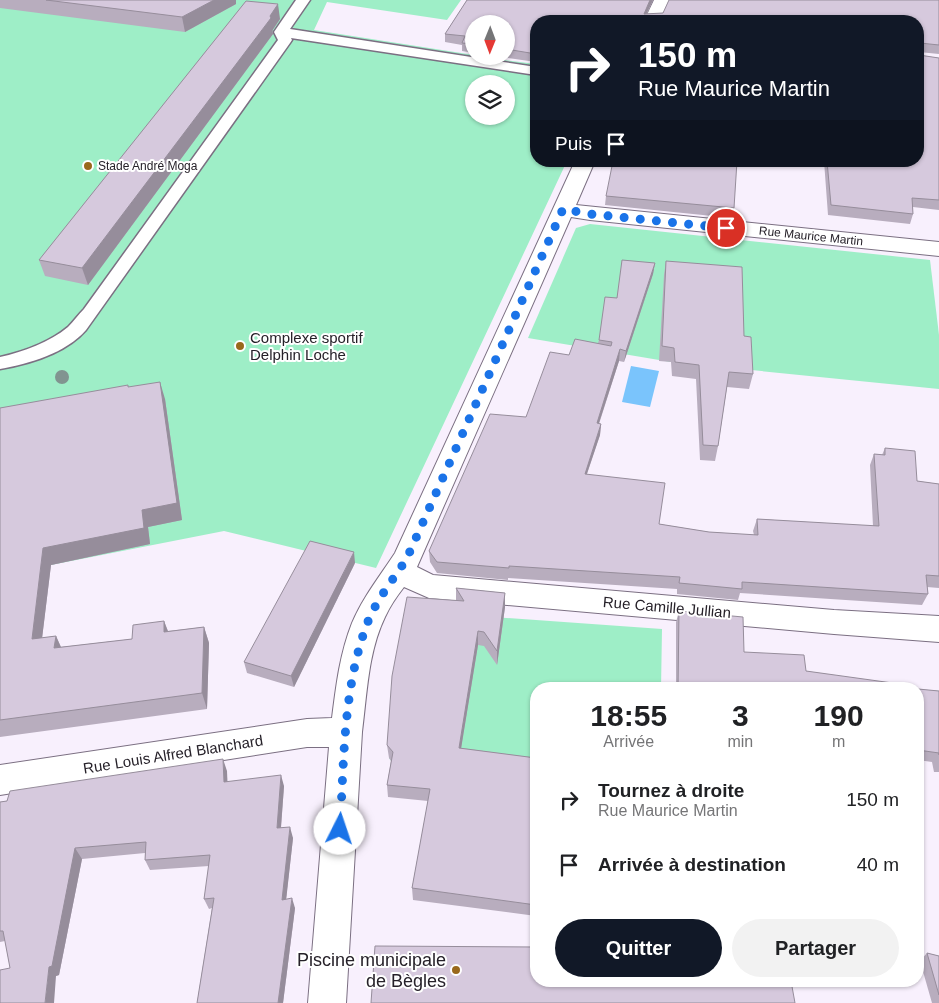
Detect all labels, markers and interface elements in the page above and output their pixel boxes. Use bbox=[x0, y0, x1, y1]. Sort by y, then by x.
north arrow bbox=[465, 15, 515, 65]
map controls bbox=[465, 15, 515, 125]
icon: right bbox=[555, 35, 620, 100]
text: 150 m bbox=[638, 35, 737, 74]
button: layers bbox=[465, 75, 515, 125]
text: Rue Maurice Martin bbox=[638, 76, 830, 101]
icon: arrive bbox=[602, 130, 630, 158]
text: Puis bbox=[555, 133, 592, 154]
place label: Stade André Moga bbox=[98, 159, 198, 173]
marker: Stade André Moga bbox=[82, 160, 94, 172]
pin bbox=[705, 207, 747, 249]
icon: arrive bbox=[712, 214, 740, 242]
street label: Rue Maurice Martin bbox=[758, 224, 864, 248]
place label: Complexe sportif Delphin Loche bbox=[250, 329, 363, 363]
marker: Complexe sportif Delphin Loche bbox=[234, 340, 246, 352]
street label: Rue Camille Jullian bbox=[602, 593, 732, 621]
text: 18:55 bbox=[590, 699, 667, 732]
text: 3 bbox=[732, 699, 749, 732]
text: 190 bbox=[814, 699, 864, 732]
street label: Rue Louis Alfred Blanchard bbox=[82, 731, 264, 777]
text: Arrivée bbox=[603, 733, 654, 750]
text: min bbox=[727, 733, 753, 750]
text: m bbox=[832, 733, 845, 750]
text: Tournez à droite bbox=[598, 780, 744, 801]
icon: right bbox=[555, 786, 583, 814]
text: 150 m bbox=[846, 789, 899, 810]
position arrow bbox=[313, 802, 365, 854]
text: Rue Maurice Martin bbox=[598, 802, 738, 819]
icon: arrive bbox=[555, 851, 583, 879]
text: Arrivée à destination bbox=[598, 854, 786, 875]
text: 40 m bbox=[857, 854, 899, 875]
button: Quitter bbox=[555, 919, 722, 977]
button: Partager bbox=[732, 919, 899, 977]
place label: Piscine municipale de Bègles bbox=[297, 950, 446, 991]
marker: Piscine municipale de Bègles bbox=[450, 964, 462, 976]

